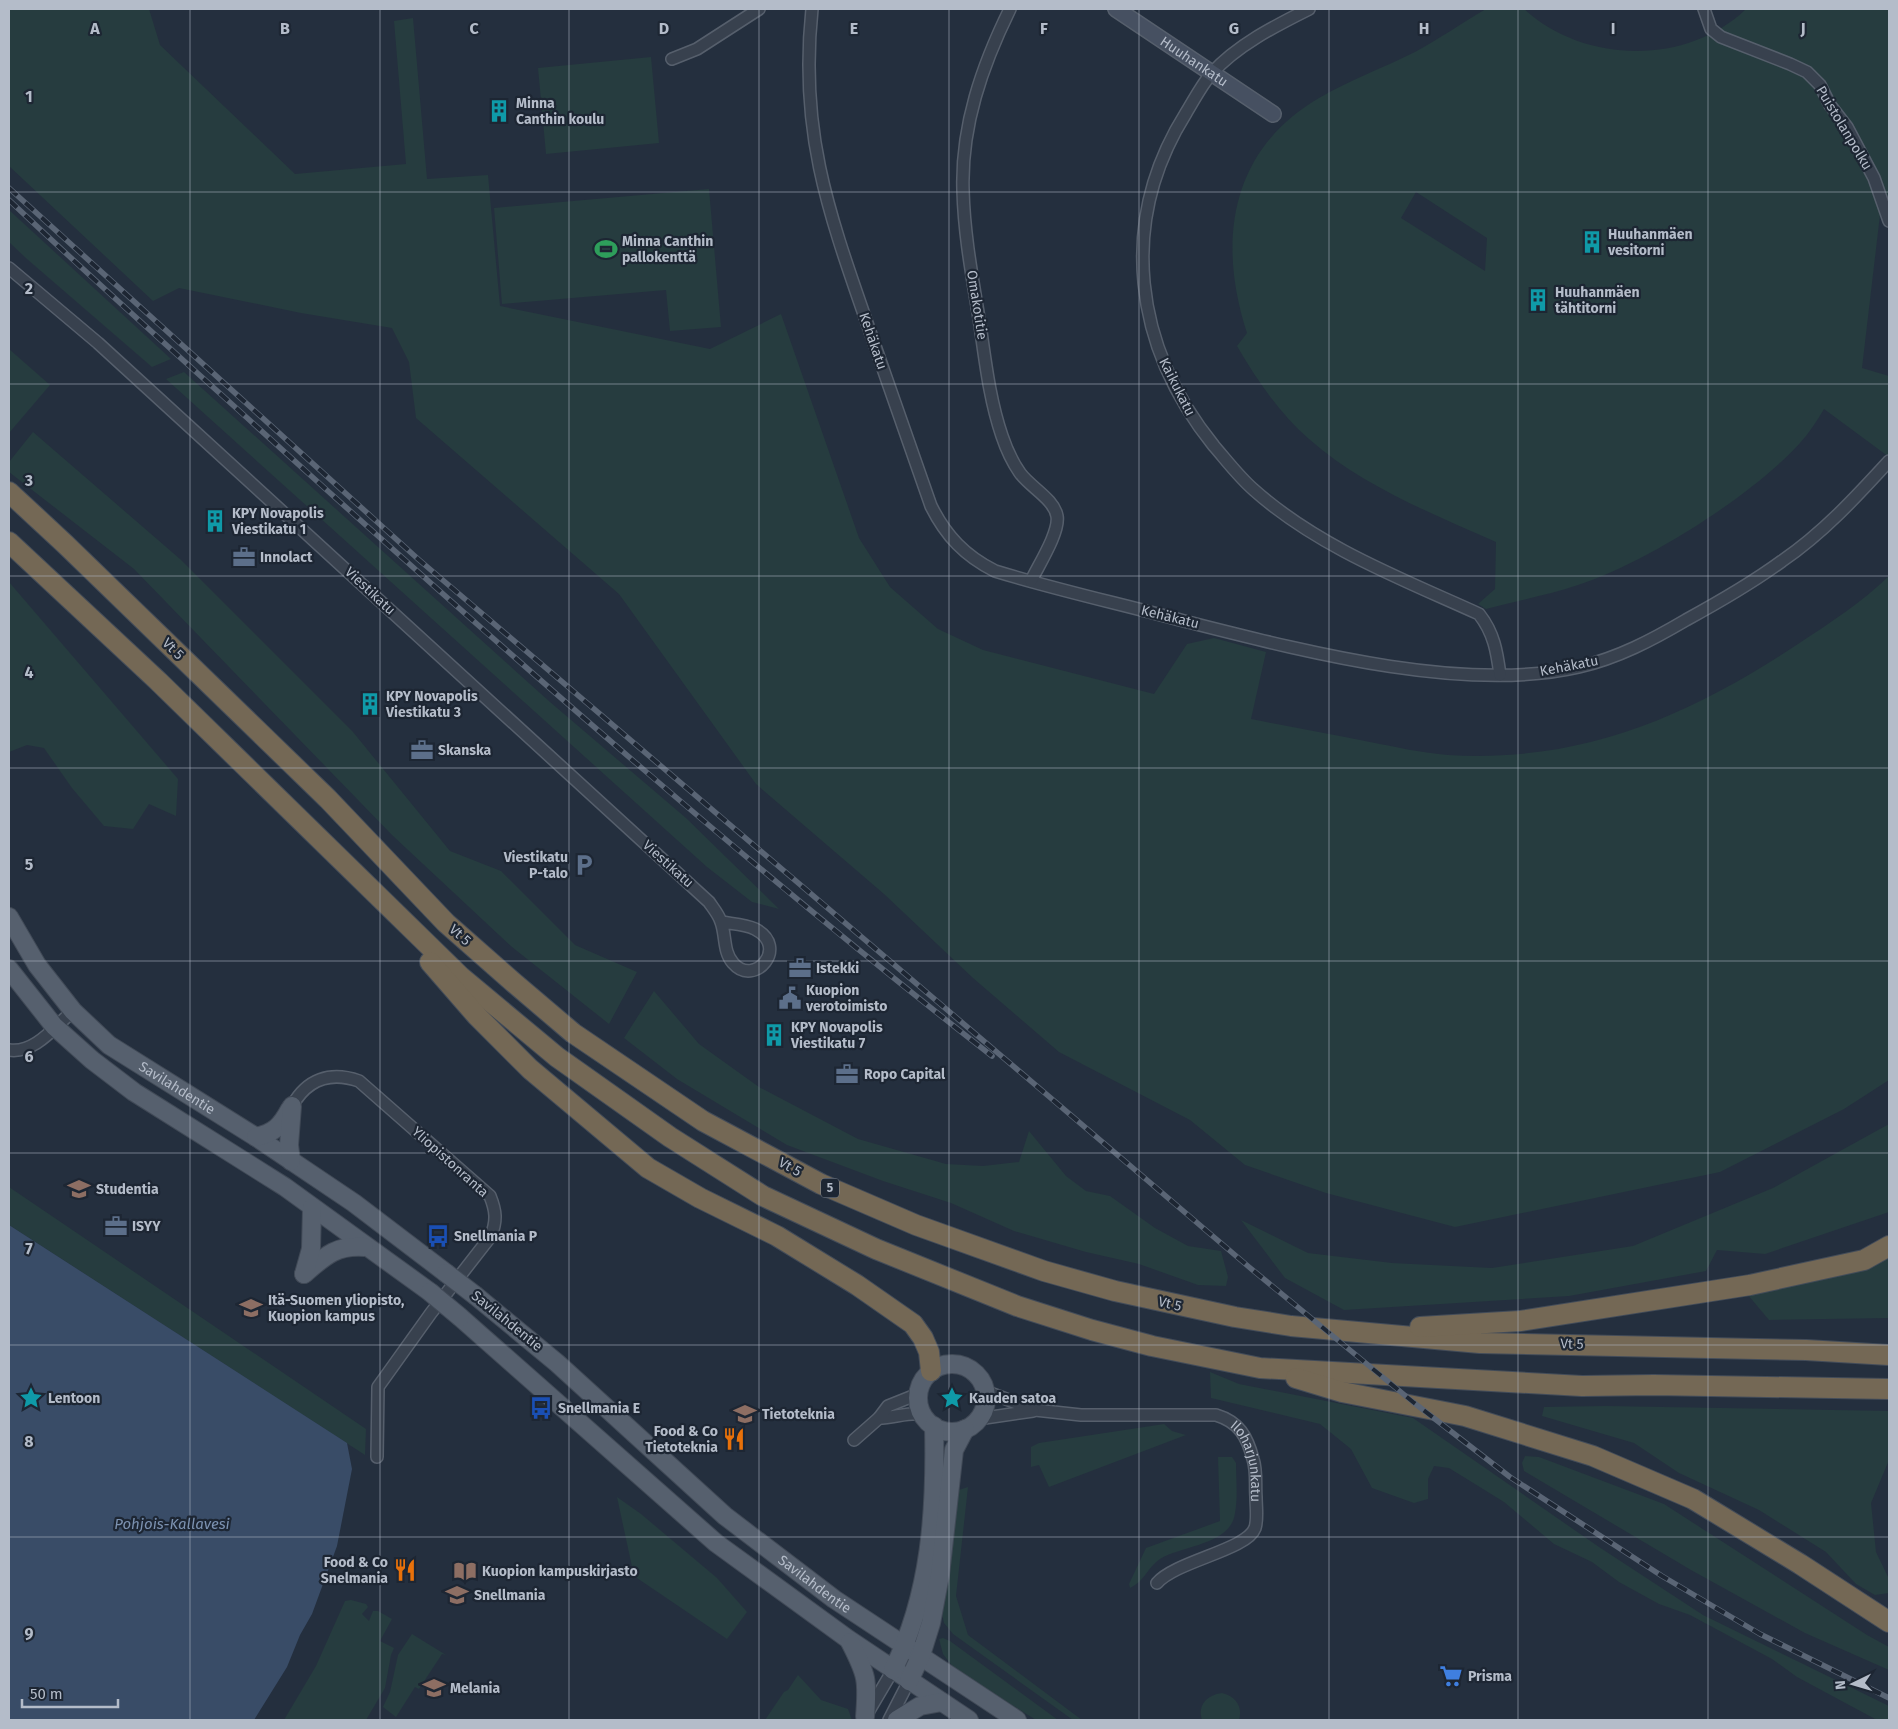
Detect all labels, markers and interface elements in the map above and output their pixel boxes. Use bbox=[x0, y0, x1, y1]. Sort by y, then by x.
text: A bbox=[89, 19, 100, 38]
text: B bbox=[280, 19, 290, 38]
text: C bbox=[469, 19, 479, 38]
text: D bbox=[659, 19, 669, 38]
text: E bbox=[850, 19, 858, 38]
text: F bbox=[1040, 19, 1048, 38]
text: G bbox=[1229, 19, 1239, 38]
text: H bbox=[1419, 19, 1429, 38]
text: I bbox=[1611, 19, 1615, 38]
text: J bbox=[1799, 19, 1806, 38]
street label: Huuhankatu bbox=[1157, 33, 1231, 90]
street label: Puistolanpolku bbox=[1812, 83, 1876, 173]
text: 1 bbox=[25, 87, 33, 106]
place label: Minna Canthin koulu bbox=[516, 95, 604, 128]
building icon: Minna Canthin koulu bbox=[486, 98, 512, 124]
place label: Huuhanmäen vesitorni bbox=[1607, 226, 1692, 259]
building icon: Huuhanmäen vesitorni bbox=[1579, 229, 1605, 255]
place label: Minna Canthin pallokenttä bbox=[622, 233, 713, 266]
sports icon: Minna Canthin pallokenttä bbox=[593, 236, 619, 262]
street label: Omakotitie bbox=[963, 269, 991, 341]
text: 2 bbox=[25, 279, 33, 298]
place label: Huuhanmäen tähtitorni bbox=[1555, 284, 1639, 317]
building icon: Huuhanmäen tähtitorni bbox=[1525, 287, 1551, 313]
street label: Kehäkatu bbox=[855, 310, 891, 372]
street label: Kaikukatu bbox=[1155, 355, 1199, 419]
text: 3 bbox=[24, 471, 33, 490]
place label: KPY Novapolis Viestikatu 1 bbox=[231, 505, 324, 538]
building icon: KPY Novapolis Viestikatu 1 bbox=[202, 508, 228, 534]
office icon: Innolact bbox=[231, 544, 257, 570]
place label: Innolact bbox=[260, 549, 313, 566]
street label: Viestikatu bbox=[341, 563, 399, 619]
street label: Kehäkatu bbox=[1139, 602, 1201, 632]
street label: Vt 5 bbox=[159, 635, 187, 663]
street label: Kehäkatu bbox=[1538, 652, 1600, 680]
text: 4 bbox=[24, 663, 34, 682]
place label: KPY Novapolis Viestikatu 3 bbox=[385, 688, 478, 721]
building icon: KPY Novapolis Viestikatu 3 bbox=[357, 691, 383, 717]
office icon: Skanska bbox=[409, 737, 435, 763]
place label: Skanska bbox=[438, 742, 492, 759]
street label: Viestikatu bbox=[639, 837, 697, 891]
place label: Viestikatu P-talo bbox=[503, 849, 568, 882]
parking icon: Viestikatu P-talo bbox=[571, 852, 597, 878]
text: 5 bbox=[25, 855, 34, 874]
street label: Vt 5 bbox=[446, 921, 474, 949]
office icon: Istekki bbox=[787, 955, 813, 981]
place label: Istekki bbox=[816, 960, 859, 977]
place label: Kuopion verotoimisto bbox=[805, 982, 887, 1015]
public building icon: Kuopion verotoimisto bbox=[777, 985, 803, 1011]
place label: KPY Novapolis Viestikatu 7 bbox=[790, 1019, 883, 1052]
building icon: KPY Novapolis Viestikatu 7 bbox=[761, 1022, 787, 1048]
text: 6 bbox=[24, 1047, 34, 1066]
street label: Savilahdentie bbox=[136, 1058, 218, 1118]
office icon: Ropo Capital bbox=[834, 1061, 860, 1087]
place label: Ropo Capital bbox=[864, 1066, 946, 1083]
street label: Yliopistonranta bbox=[408, 1123, 492, 1201]
street label: Vt 5 bbox=[776, 1154, 804, 1180]
school or university icon: Studentia bbox=[66, 1176, 92, 1202]
road number: 5 bbox=[821, 1178, 839, 1198]
place label: Studentia bbox=[96, 1181, 159, 1198]
office icon: ISYY bbox=[103, 1213, 129, 1239]
place label: ISYY bbox=[132, 1218, 161, 1235]
bus stop icon: Snellmania P bbox=[425, 1223, 451, 1249]
place label: Snellmania P bbox=[454, 1228, 538, 1245]
text: 7 bbox=[25, 1239, 33, 1258]
street label: Savilahdentie bbox=[468, 1287, 546, 1355]
place label: Itä-Suomen yliopisto, Kuopion kampus bbox=[268, 1292, 404, 1325]
street label: Vt 5 bbox=[1157, 1293, 1183, 1315]
school or university icon: Itä-Suomen yliopisto, Kuopion kampus bbox=[238, 1295, 264, 1321]
street label: Vt 5 bbox=[1560, 1335, 1584, 1353]
place icon: Lentoon bbox=[18, 1385, 44, 1411]
place icon: Kauden satoa bbox=[939, 1385, 965, 1411]
place label: Lentoon bbox=[48, 1390, 100, 1407]
place label: Kauden satoa bbox=[969, 1390, 1056, 1407]
bus stop icon: Snellmania E bbox=[528, 1395, 554, 1421]
place label: Snellmania E bbox=[558, 1400, 640, 1417]
school or university icon: Tietoteknia bbox=[732, 1401, 758, 1427]
place label: Tietoteknia bbox=[762, 1406, 835, 1423]
street label: Iloharjunkatu bbox=[1227, 1416, 1265, 1502]
place label: Food & Co Tietoteknia bbox=[645, 1423, 718, 1456]
restaurant icon: Food & Co Tietoteknia bbox=[721, 1426, 747, 1452]
text: 8 bbox=[24, 1432, 34, 1451]
water label: Pohjois-Kallavesi bbox=[114, 1515, 230, 1533]
street label: Savilahdentie bbox=[775, 1551, 855, 1617]
place label: Food & Co Snelmania bbox=[321, 1554, 388, 1587]
restaurant icon: Food & Co Snelmania bbox=[392, 1557, 418, 1583]
library icon: Kuopion kampuskirjasto bbox=[452, 1558, 478, 1584]
place label: Kuopion kampuskirjasto bbox=[482, 1563, 638, 1580]
school or university icon: Snellmania bbox=[444, 1582, 470, 1608]
place label: Snellmania bbox=[474, 1587, 546, 1604]
text: 9 bbox=[25, 1624, 34, 1643]
north arrow bbox=[1828, 1659, 1878, 1709]
supermarket icon: Prisma bbox=[1438, 1663, 1464, 1689]
place label: Prisma bbox=[1468, 1668, 1512, 1685]
school or university icon: Melania bbox=[421, 1675, 447, 1701]
scale bar bbox=[22, 1676, 119, 1708]
place label: Melania bbox=[450, 1680, 501, 1697]
text: N bbox=[1832, 1680, 1849, 1690]
text: 50 m bbox=[30, 1685, 63, 1703]

